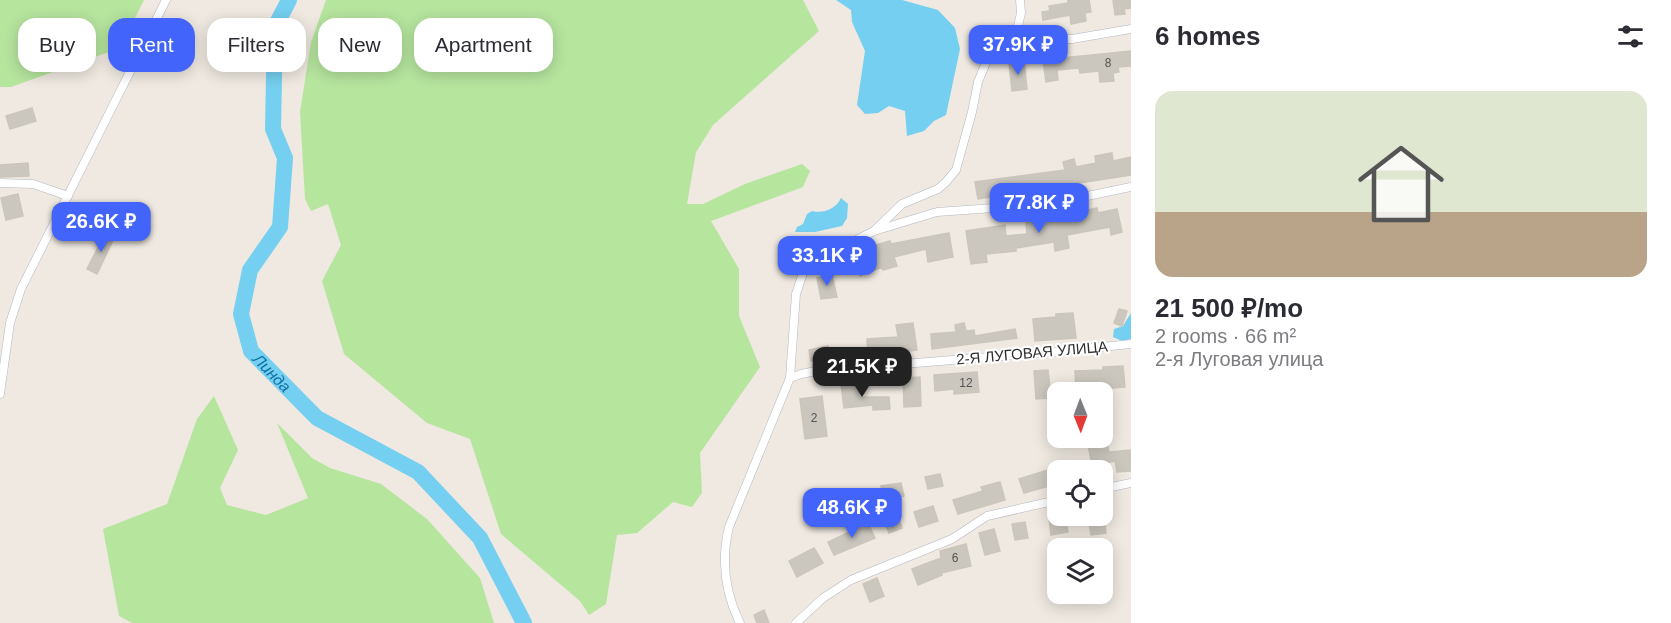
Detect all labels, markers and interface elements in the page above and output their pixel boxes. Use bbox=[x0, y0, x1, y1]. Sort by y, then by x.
chip: Buy bbox=[18, 18, 96, 72]
chip: Rent bbox=[108, 18, 195, 72]
chip: Filters bbox=[207, 18, 306, 72]
chip: New bbox=[318, 18, 402, 72]
chip: Apartment bbox=[414, 18, 553, 72]
icon: filters bbox=[1614, 20, 1647, 53]
text: 6 homes bbox=[1155, 21, 1261, 51]
pin: 37.9K ₽ bbox=[963, 25, 1073, 76]
text: 37.9K ₽ bbox=[983, 33, 1053, 55]
house number: 8 bbox=[1105, 56, 1112, 70]
icon: home bbox=[1347, 130, 1455, 238]
pin: 77.8K ₽ bbox=[984, 183, 1094, 234]
text: 77.8K ₽ bbox=[1004, 191, 1074, 213]
pin: 26.6K ₽ bbox=[46, 202, 156, 253]
text: 26.6K ₽ bbox=[66, 210, 136, 232]
pin: 33.1K ₽ bbox=[772, 236, 882, 287]
text: 33.1K ₽ bbox=[792, 244, 862, 266]
text: 21 500 ₽/mo bbox=[1155, 293, 1303, 323]
text: 2 rooms · 66 m² bbox=[1155, 325, 1296, 347]
street label: 2-Я ЛУГОВАЯ УЛИЦА bbox=[956, 337, 1108, 368]
pin: 21.5K ₽ bbox=[807, 347, 917, 398]
text: 2-я Луговая улица bbox=[1155, 348, 1323, 370]
water label: Линда bbox=[249, 350, 294, 396]
text: 21.5K ₽ bbox=[827, 355, 897, 377]
house number: 12 bbox=[959, 376, 973, 390]
north arrow bbox=[1047, 382, 1113, 448]
map controls bbox=[1047, 382, 1113, 604]
house number: 2 bbox=[811, 411, 818, 425]
button: locate bbox=[1047, 460, 1113, 526]
pin: 48.6K ₽ bbox=[797, 488, 907, 539]
text: 48.6K ₽ bbox=[817, 496, 887, 518]
button: layers bbox=[1047, 538, 1113, 604]
house number: 6 bbox=[952, 551, 959, 565]

